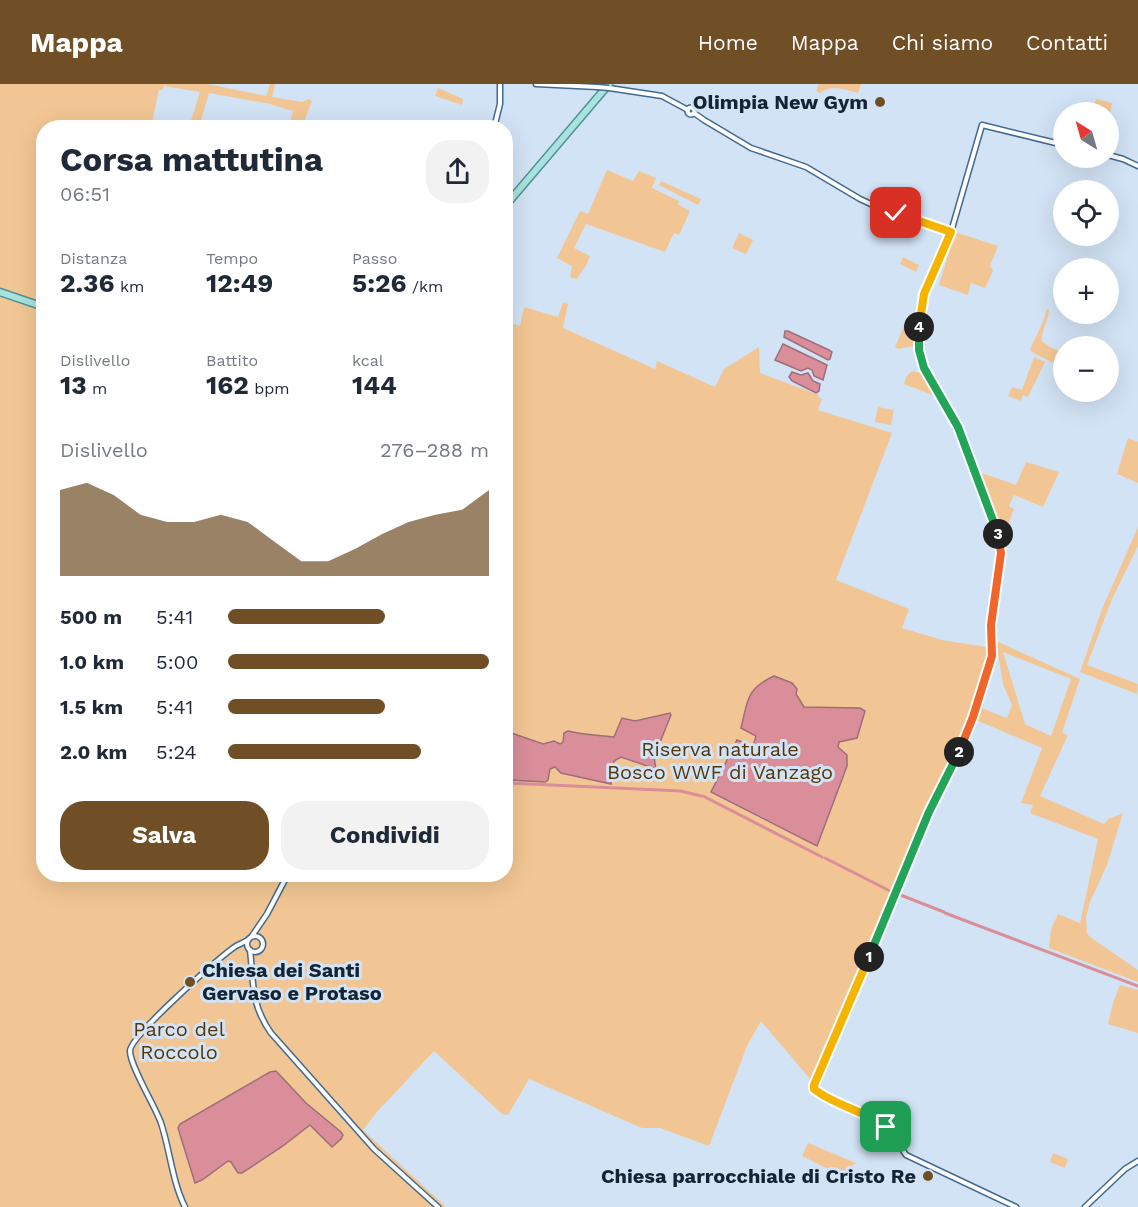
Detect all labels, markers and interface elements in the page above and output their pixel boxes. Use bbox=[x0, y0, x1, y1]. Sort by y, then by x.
text: Mappa bbox=[30, 26, 123, 59]
text: Home bbox=[698, 30, 758, 55]
text: Mappa bbox=[791, 30, 859, 55]
text: Chi siamo bbox=[892, 30, 993, 55]
text: Contatti bbox=[1026, 30, 1108, 55]
place label: Olimpia New Gym bbox=[693, 90, 868, 114]
marker: Olimpia New Gym bbox=[873, 95, 887, 109]
north arrow bbox=[1053, 102, 1119, 168]
map controls bbox=[1053, 102, 1119, 402]
text: Corsa mattutina bbox=[60, 140, 323, 179]
button: share bbox=[426, 140, 489, 203]
button: locate bbox=[1053, 180, 1119, 246]
text: 06:51 bbox=[60, 182, 110, 206]
pin bbox=[870, 187, 921, 238]
icon: check bbox=[879, 196, 912, 229]
text: Distanza bbox=[60, 249, 127, 268]
text: Tempo bbox=[206, 249, 258, 268]
text: Passo bbox=[352, 249, 397, 268]
button: + bbox=[1053, 258, 1119, 324]
text: 2.36 bbox=[60, 268, 114, 298]
text: 12:49 bbox=[206, 268, 273, 298]
text: 5:26 bbox=[352, 268, 407, 298]
text: km bbox=[114, 277, 144, 296]
text: /km bbox=[407, 277, 443, 296]
pin: 4 bbox=[904, 312, 934, 342]
text: 4 bbox=[914, 317, 924, 336]
button: − bbox=[1053, 336, 1119, 402]
text: Dislivello bbox=[60, 351, 130, 370]
text: Battito bbox=[206, 351, 258, 370]
text: kcal bbox=[352, 351, 384, 370]
text: 13 bbox=[60, 370, 87, 400]
text: 162 bbox=[206, 370, 249, 400]
text: 144 bbox=[352, 370, 397, 400]
text: m bbox=[87, 379, 107, 398]
text: bpm bbox=[249, 379, 290, 398]
text: Dislivello bbox=[60, 438, 148, 462]
text: 276–288 m bbox=[380, 438, 489, 462]
pin: 3 bbox=[983, 519, 1013, 549]
text: 3 bbox=[993, 524, 1003, 543]
text: 500 m bbox=[60, 605, 122, 629]
text: 5:41 bbox=[156, 605, 193, 629]
text: 1.0 km bbox=[60, 650, 124, 674]
text: 5:00 bbox=[156, 650, 198, 674]
text: 1.5 km bbox=[60, 695, 123, 719]
text: 5:41 bbox=[156, 695, 193, 719]
park label: Riserva naturale Bosco WWF di Vanzago bbox=[607, 737, 833, 784]
pin: 2 bbox=[944, 737, 974, 767]
text: 2.0 km bbox=[60, 740, 127, 764]
text: 5:24 bbox=[156, 740, 197, 764]
text: 2 bbox=[954, 742, 964, 761]
button: Salva bbox=[60, 801, 269, 870]
button: Condividi bbox=[281, 801, 489, 870]
pin: 1 bbox=[854, 942, 884, 972]
text: 1 bbox=[866, 947, 872, 966]
place label: Chiesa dei Santi Gervaso e Protaso bbox=[202, 958, 382, 1005]
marker: Chiesa dei Santi Gervaso e Protaso bbox=[183, 975, 197, 989]
park label: Parco del Roccolo bbox=[133, 1017, 225, 1064]
pin bbox=[860, 1101, 911, 1152]
icon: arrive bbox=[869, 1110, 902, 1143]
place label: Chiesa parrocchiale di Cristo Re bbox=[601, 1164, 916, 1188]
marker: Chiesa parrocchiale di Cristo Re bbox=[921, 1169, 935, 1183]

